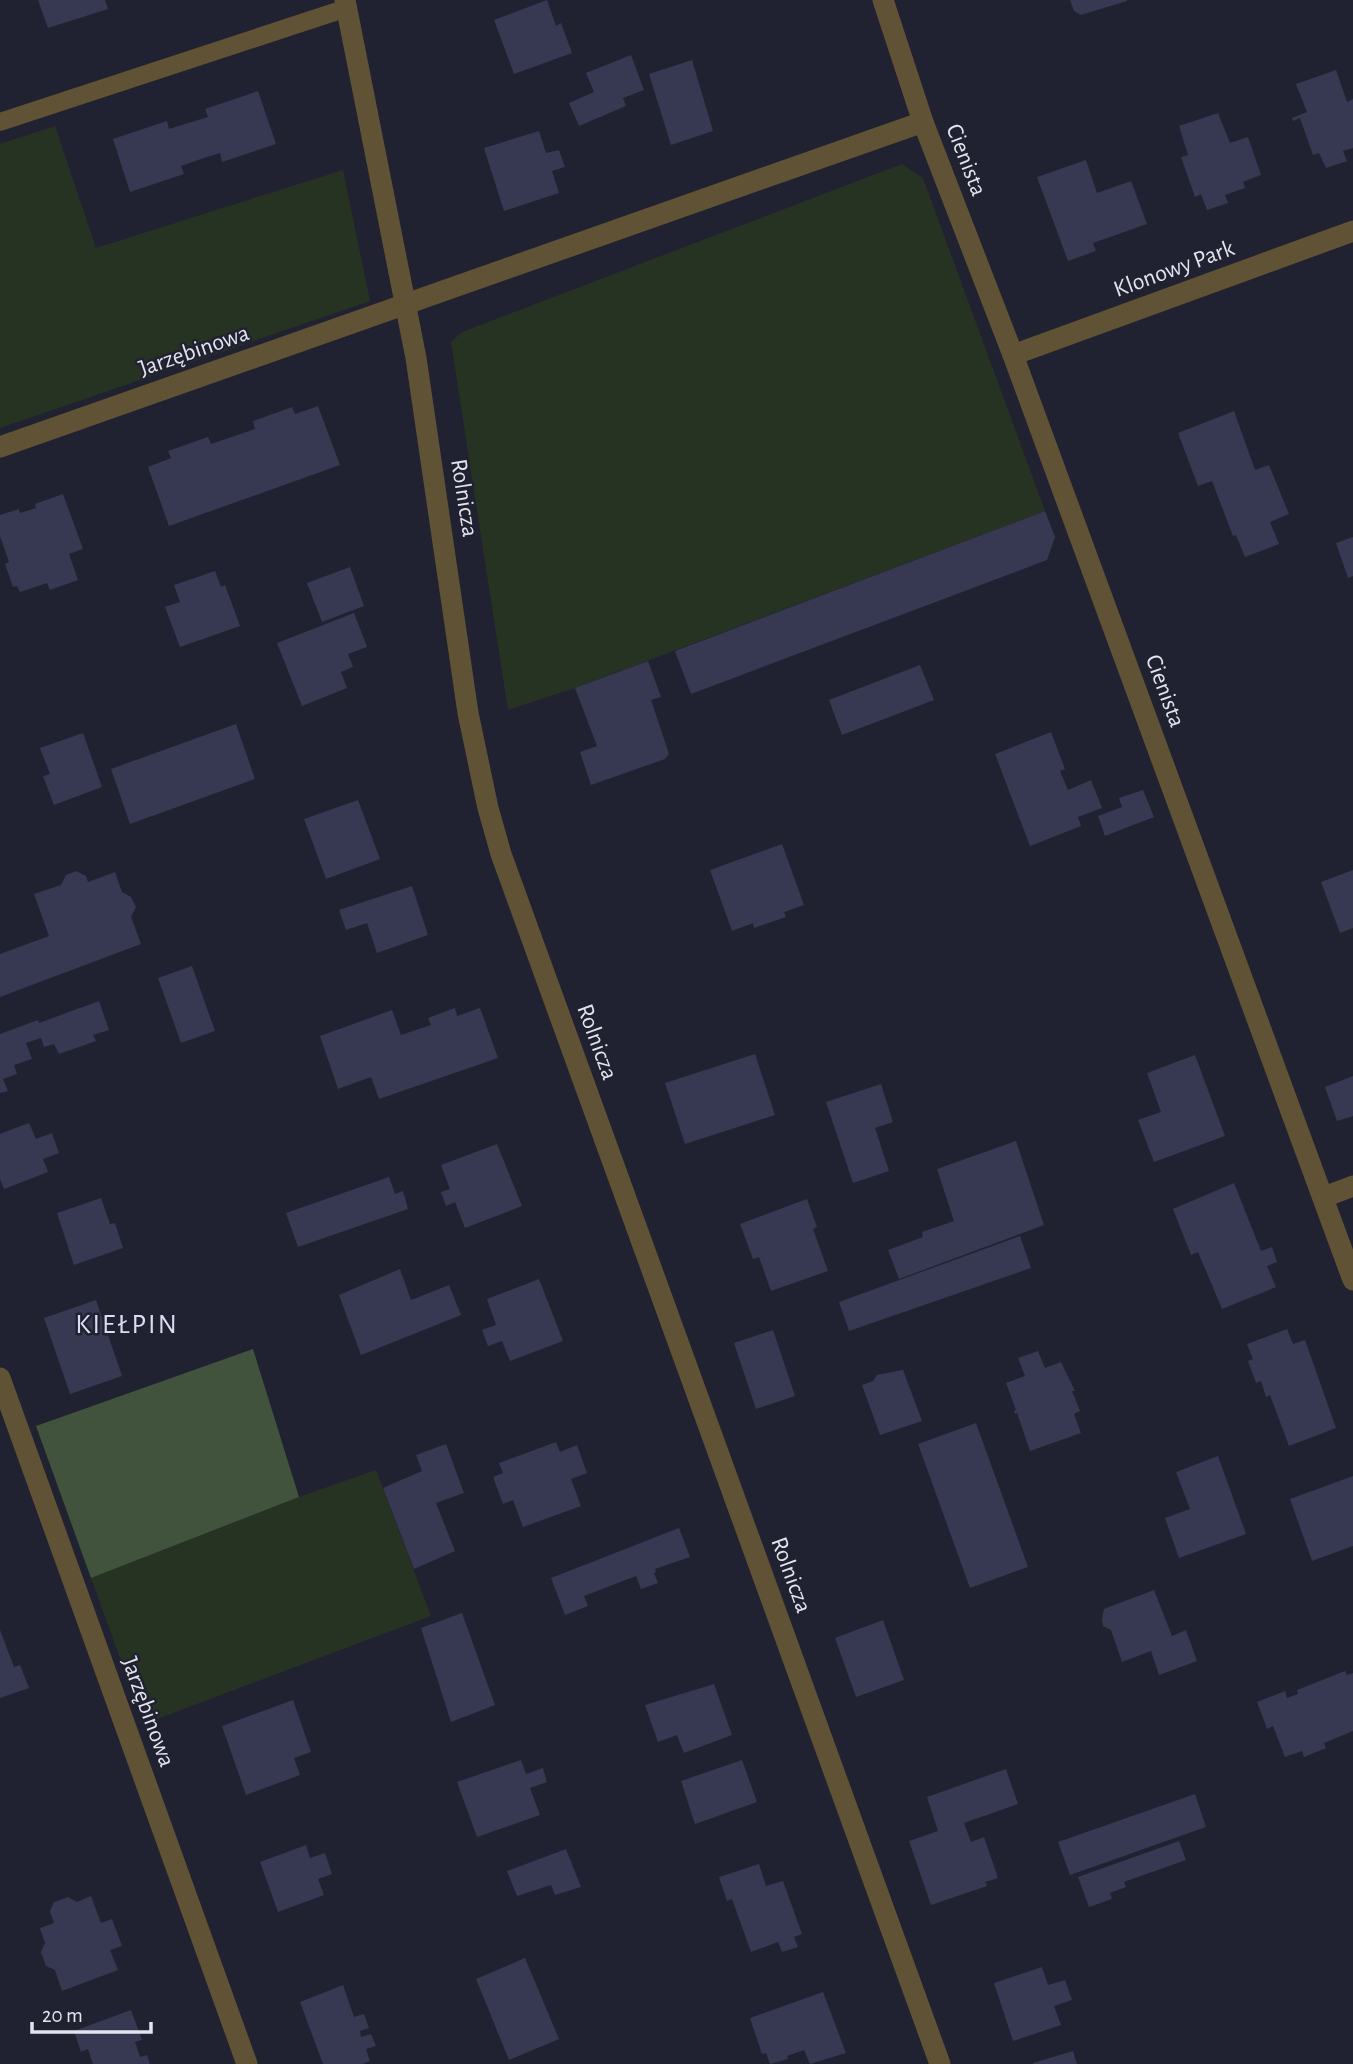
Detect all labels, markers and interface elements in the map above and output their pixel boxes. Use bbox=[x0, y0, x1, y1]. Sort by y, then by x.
street label: Cienista bbox=[941, 121, 991, 199]
street label: Klonowy Park bbox=[1111, 236, 1237, 302]
street label: Jarzębinowa bbox=[136, 321, 252, 381]
street label: Rolnicza bbox=[446, 457, 482, 539]
street label: Cienista bbox=[1141, 652, 1189, 730]
street label: Rolnicza bbox=[572, 1001, 622, 1083]
district label: KIEŁPIN bbox=[75, 1311, 179, 1339]
street label: Rolnicza bbox=[766, 1534, 816, 1616]
street label: Jarzębinowa bbox=[117, 1654, 179, 1770]
scale bar bbox=[32, 1990, 150, 2034]
text: 20 m bbox=[42, 2005, 83, 2026]

